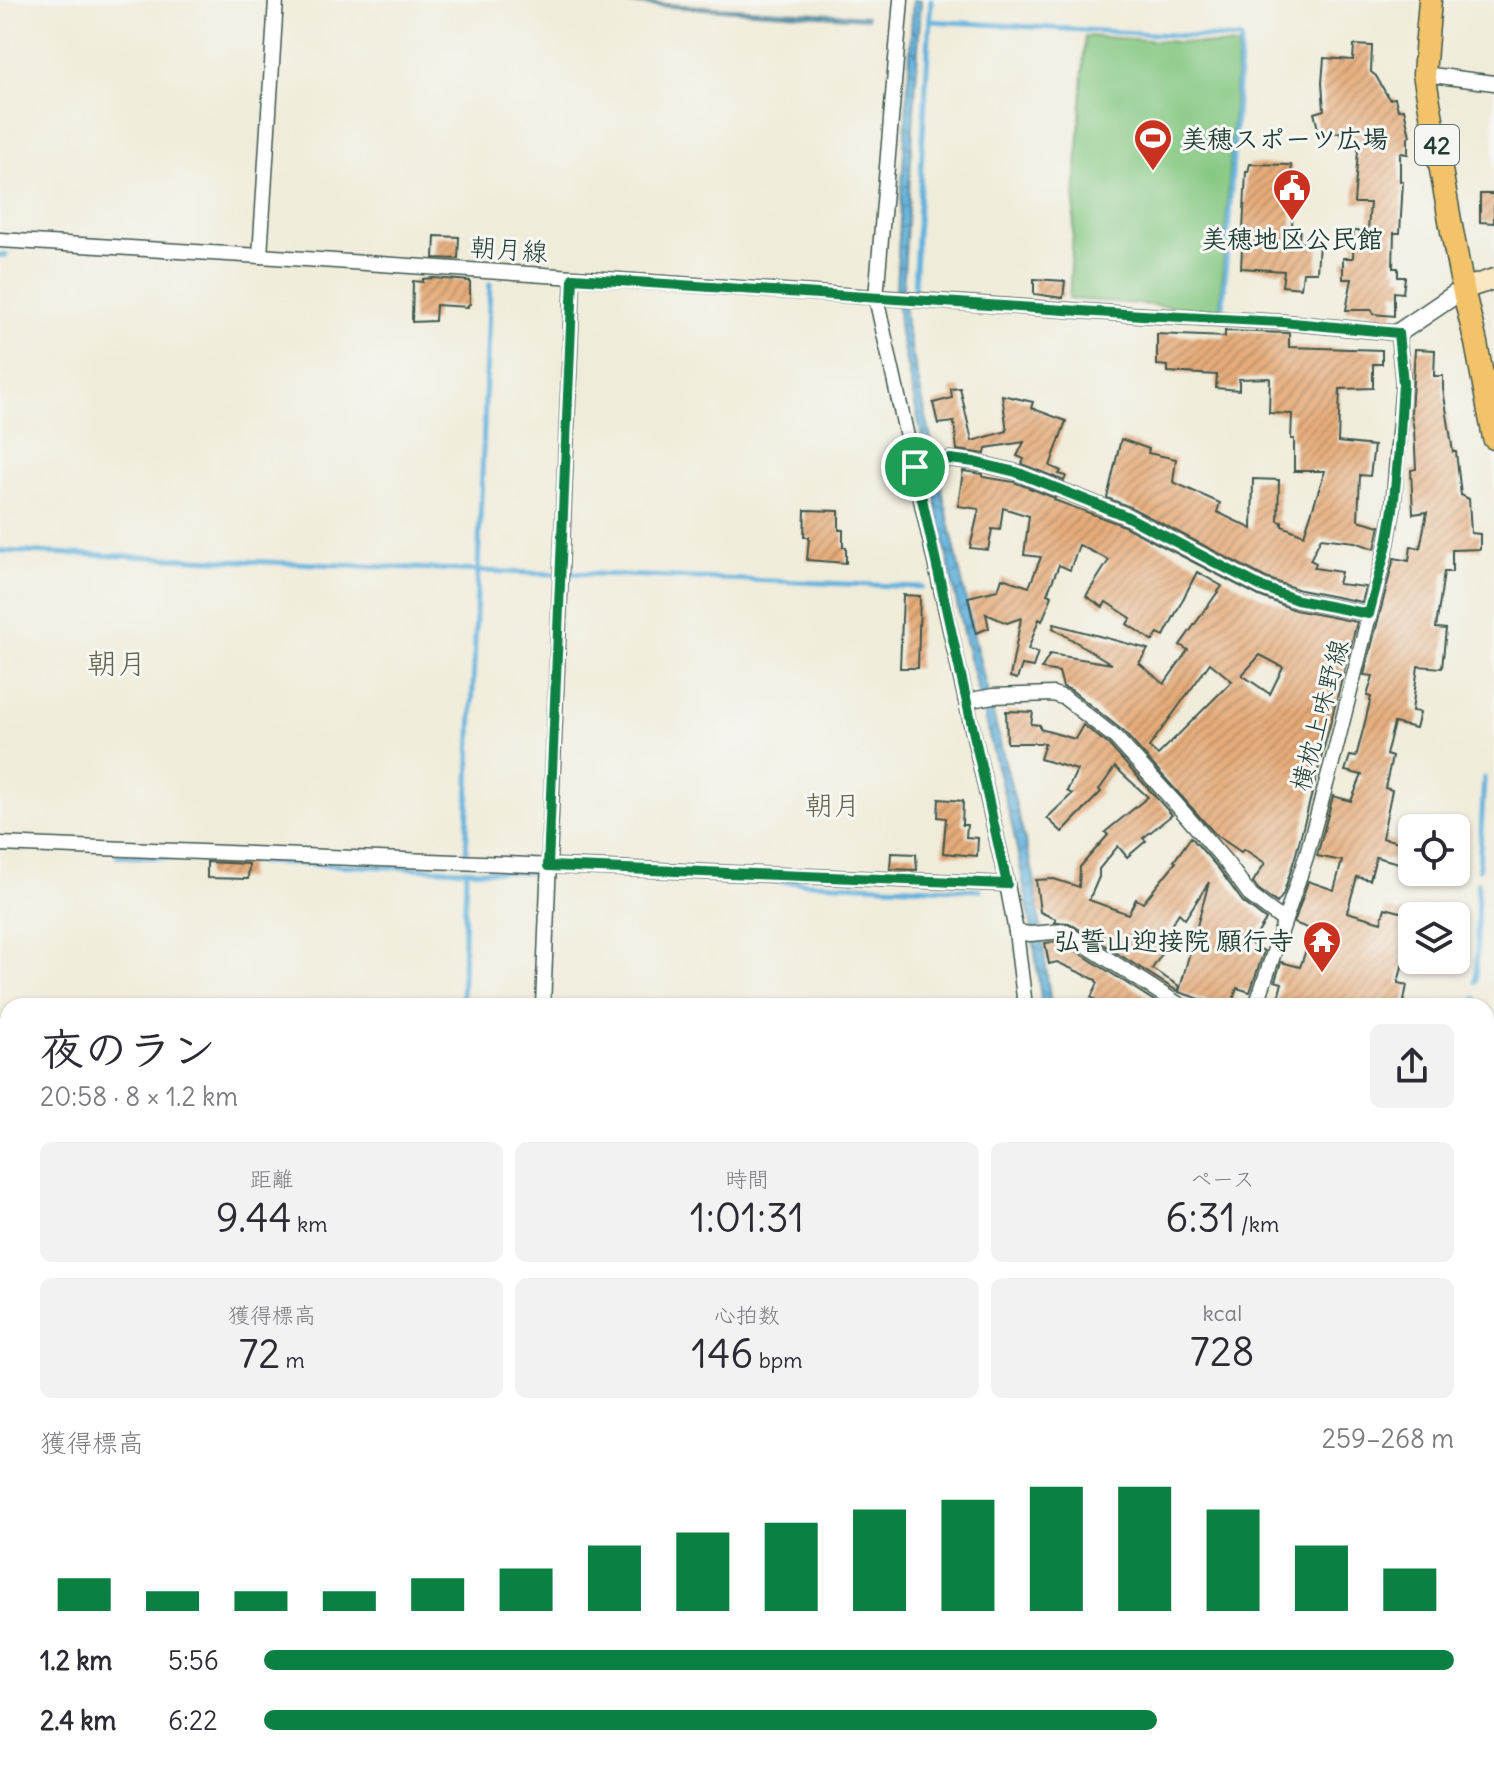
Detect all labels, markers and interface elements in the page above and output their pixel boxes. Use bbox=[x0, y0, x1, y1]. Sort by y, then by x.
sports icon: 美穂スポーツ広場 bbox=[1132, 117, 1174, 172]
place label: 美穂スポーツ広場 bbox=[1181, 122, 1388, 155]
road number: 42 bbox=[1415, 125, 1459, 165]
public building icon: 美穂地区公民館 bbox=[1271, 167, 1313, 222]
place label: 美穂地区公民館 bbox=[1201, 222, 1383, 255]
street label: 朝月線 bbox=[469, 230, 549, 268]
pin bbox=[881, 433, 949, 501]
icon: arrive bbox=[893, 445, 937, 489]
street label: 横枕上味野線 bbox=[1283, 635, 1355, 795]
district label: 朝月 bbox=[87, 644, 147, 682]
district label: 朝月 bbox=[805, 787, 861, 823]
map controls bbox=[1398, 814, 1470, 974]
button: locate bbox=[1398, 814, 1470, 886]
button: layers bbox=[1398, 902, 1470, 974]
temple icon: 弘誓山迎接院 願行寺 bbox=[1301, 919, 1343, 974]
place label: 弘誓山迎接院 願行寺 bbox=[1054, 924, 1294, 957]
text: 夜のラン bbox=[40, 1022, 216, 1077]
button: share bbox=[1370, 1024, 1454, 1108]
text: 20:58 · 8 × 1.2 km bbox=[40, 1080, 238, 1113]
text: 距離 bbox=[250, 1165, 294, 1193]
text: 時間 bbox=[725, 1165, 769, 1193]
text: ペース bbox=[1190, 1165, 1255, 1193]
text: 9.44 bbox=[216, 1193, 292, 1243]
text: 1:01:31 bbox=[690, 1193, 804, 1243]
text: 6:31 bbox=[1165, 1193, 1236, 1243]
text: km bbox=[292, 1210, 328, 1238]
text: /km bbox=[1236, 1210, 1279, 1238]
text: kcal bbox=[1203, 1299, 1242, 1327]
text: 獲得標高 bbox=[228, 1301, 316, 1329]
text: 心拍数 bbox=[714, 1301, 780, 1329]
text: 728 bbox=[1190, 1327, 1255, 1377]
text: 72 bbox=[239, 1329, 280, 1379]
text: 146 bbox=[691, 1329, 753, 1379]
text: m bbox=[280, 1346, 305, 1374]
text: bpm bbox=[753, 1346, 803, 1374]
text: 259–268 m bbox=[1322, 1422, 1454, 1455]
text: 獲得標高 bbox=[40, 1426, 144, 1459]
text: 1.2 km bbox=[40, 1644, 112, 1677]
text: 5:56 bbox=[168, 1644, 219, 1677]
text: 2.4 km bbox=[40, 1704, 116, 1737]
text: 6:22 bbox=[168, 1704, 217, 1737]

